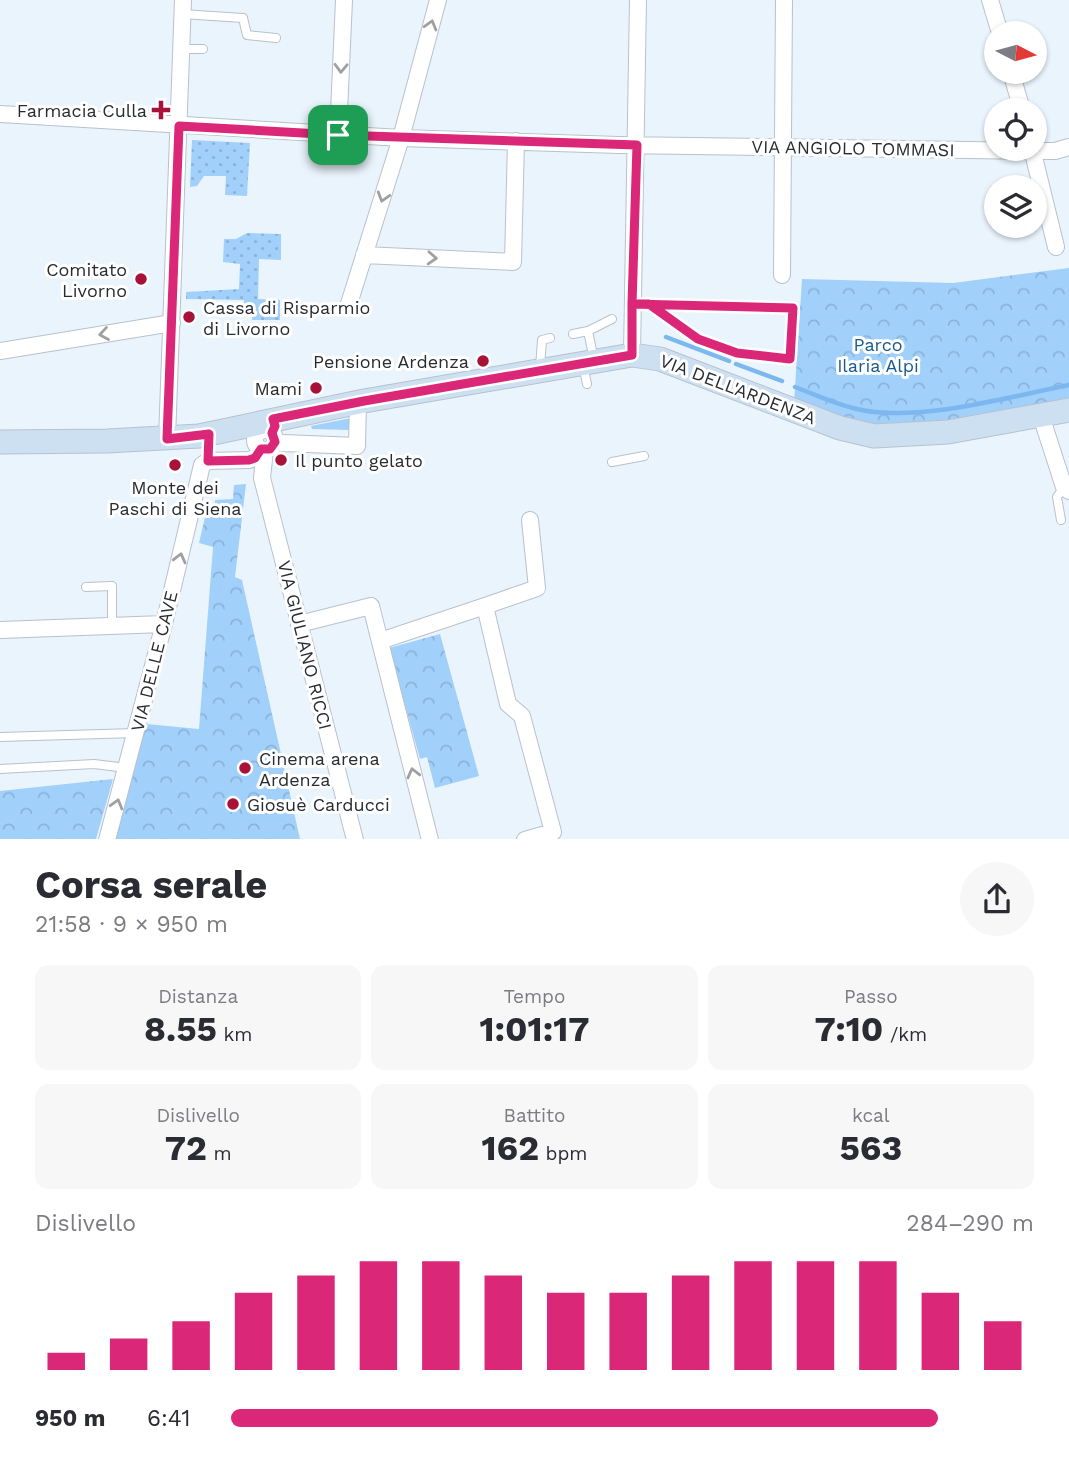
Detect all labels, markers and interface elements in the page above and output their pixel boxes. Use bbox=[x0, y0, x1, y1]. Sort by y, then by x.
one-way arrow bbox=[423, 19, 438, 31]
north arrow bbox=[984, 21, 1046, 84]
map controls bbox=[984, 21, 1047, 238]
one-way arrow bbox=[334, 62, 349, 73]
button: locate bbox=[984, 98, 1047, 161]
place label: Farmacia Culla bbox=[17, 100, 147, 121]
marker: Farmacia Culla bbox=[153, 102, 169, 118]
pin bbox=[308, 105, 368, 165]
icon: arrive bbox=[319, 116, 357, 154]
street label: VIA ANGIOLO TOMMASI bbox=[751, 136, 955, 160]
button: layers bbox=[984, 175, 1047, 238]
one-way arrow bbox=[376, 190, 391, 202]
one-way arrow bbox=[427, 251, 438, 266]
place label: Comitato Livorno bbox=[46, 259, 127, 301]
marker: Comitato Livorno bbox=[133, 271, 149, 287]
place label: Cassa di Risparmio di Livorno bbox=[203, 297, 370, 339]
marker: Cassa di Risparmio di Livorno bbox=[181, 309, 197, 325]
one-way arrow bbox=[98, 326, 110, 341]
park label: Parco Ilaria Alpi bbox=[837, 334, 919, 376]
street label: VIA DELL'ARDENZA bbox=[657, 350, 819, 428]
place label: Pensione Ardenza bbox=[313, 351, 469, 372]
marker: Pensione Ardenza bbox=[475, 353, 491, 369]
place label: Mami bbox=[255, 378, 302, 399]
marker: Mami bbox=[308, 380, 324, 396]
place label: Il punto gelato bbox=[295, 450, 423, 471]
marker: Il punto gelato bbox=[273, 452, 289, 468]
marker: Monte dei Paschi di Siena bbox=[167, 457, 183, 473]
place label: Monte dei Paschi di Siena bbox=[109, 477, 241, 519]
one-way arrow bbox=[172, 552, 186, 564]
street label: VIA GIULIANO RICCI bbox=[274, 558, 336, 732]
street label: VIA DELLE CAVE bbox=[126, 588, 182, 734]
place label: Cinema arena Ardenza bbox=[259, 748, 380, 790]
marker: Cinema arena Ardenza bbox=[237, 760, 253, 776]
one-way arrow bbox=[407, 767, 421, 779]
place label: Giosuè Carducci bbox=[247, 794, 390, 815]
marker: Giosuè Carducci bbox=[225, 796, 241, 812]
one-way arrow bbox=[108, 798, 123, 810]
button: share bbox=[960, 862, 1034, 936]
text: Corsa serale bbox=[35, 863, 267, 907]
text: 21:58 · 9 × 950 m bbox=[35, 911, 228, 938]
text: Distanza bbox=[158, 985, 238, 1008]
text: Tempo bbox=[504, 985, 565, 1008]
text: Passo bbox=[844, 985, 898, 1008]
text: 8.55 bbox=[144, 1008, 217, 1050]
text: 1:01:17 bbox=[479, 1008, 590, 1050]
text: 7:10 bbox=[815, 1008, 883, 1050]
text: km bbox=[217, 1023, 252, 1046]
text: /km bbox=[883, 1023, 927, 1046]
text: Dislivello bbox=[156, 1104, 240, 1127]
text: Battito bbox=[504, 1104, 565, 1127]
text: kcal bbox=[852, 1104, 890, 1127]
text: 72 bbox=[165, 1127, 207, 1169]
text: 162 bbox=[482, 1127, 539, 1169]
text: 563 bbox=[839, 1127, 902, 1169]
text: m bbox=[207, 1142, 232, 1165]
text: bpm bbox=[539, 1142, 587, 1165]
text: Dislivello bbox=[35, 1210, 136, 1237]
text: 284–290 m bbox=[906, 1210, 1034, 1237]
text: 950 m bbox=[35, 1405, 105, 1432]
text: 6:41 bbox=[147, 1405, 190, 1432]

